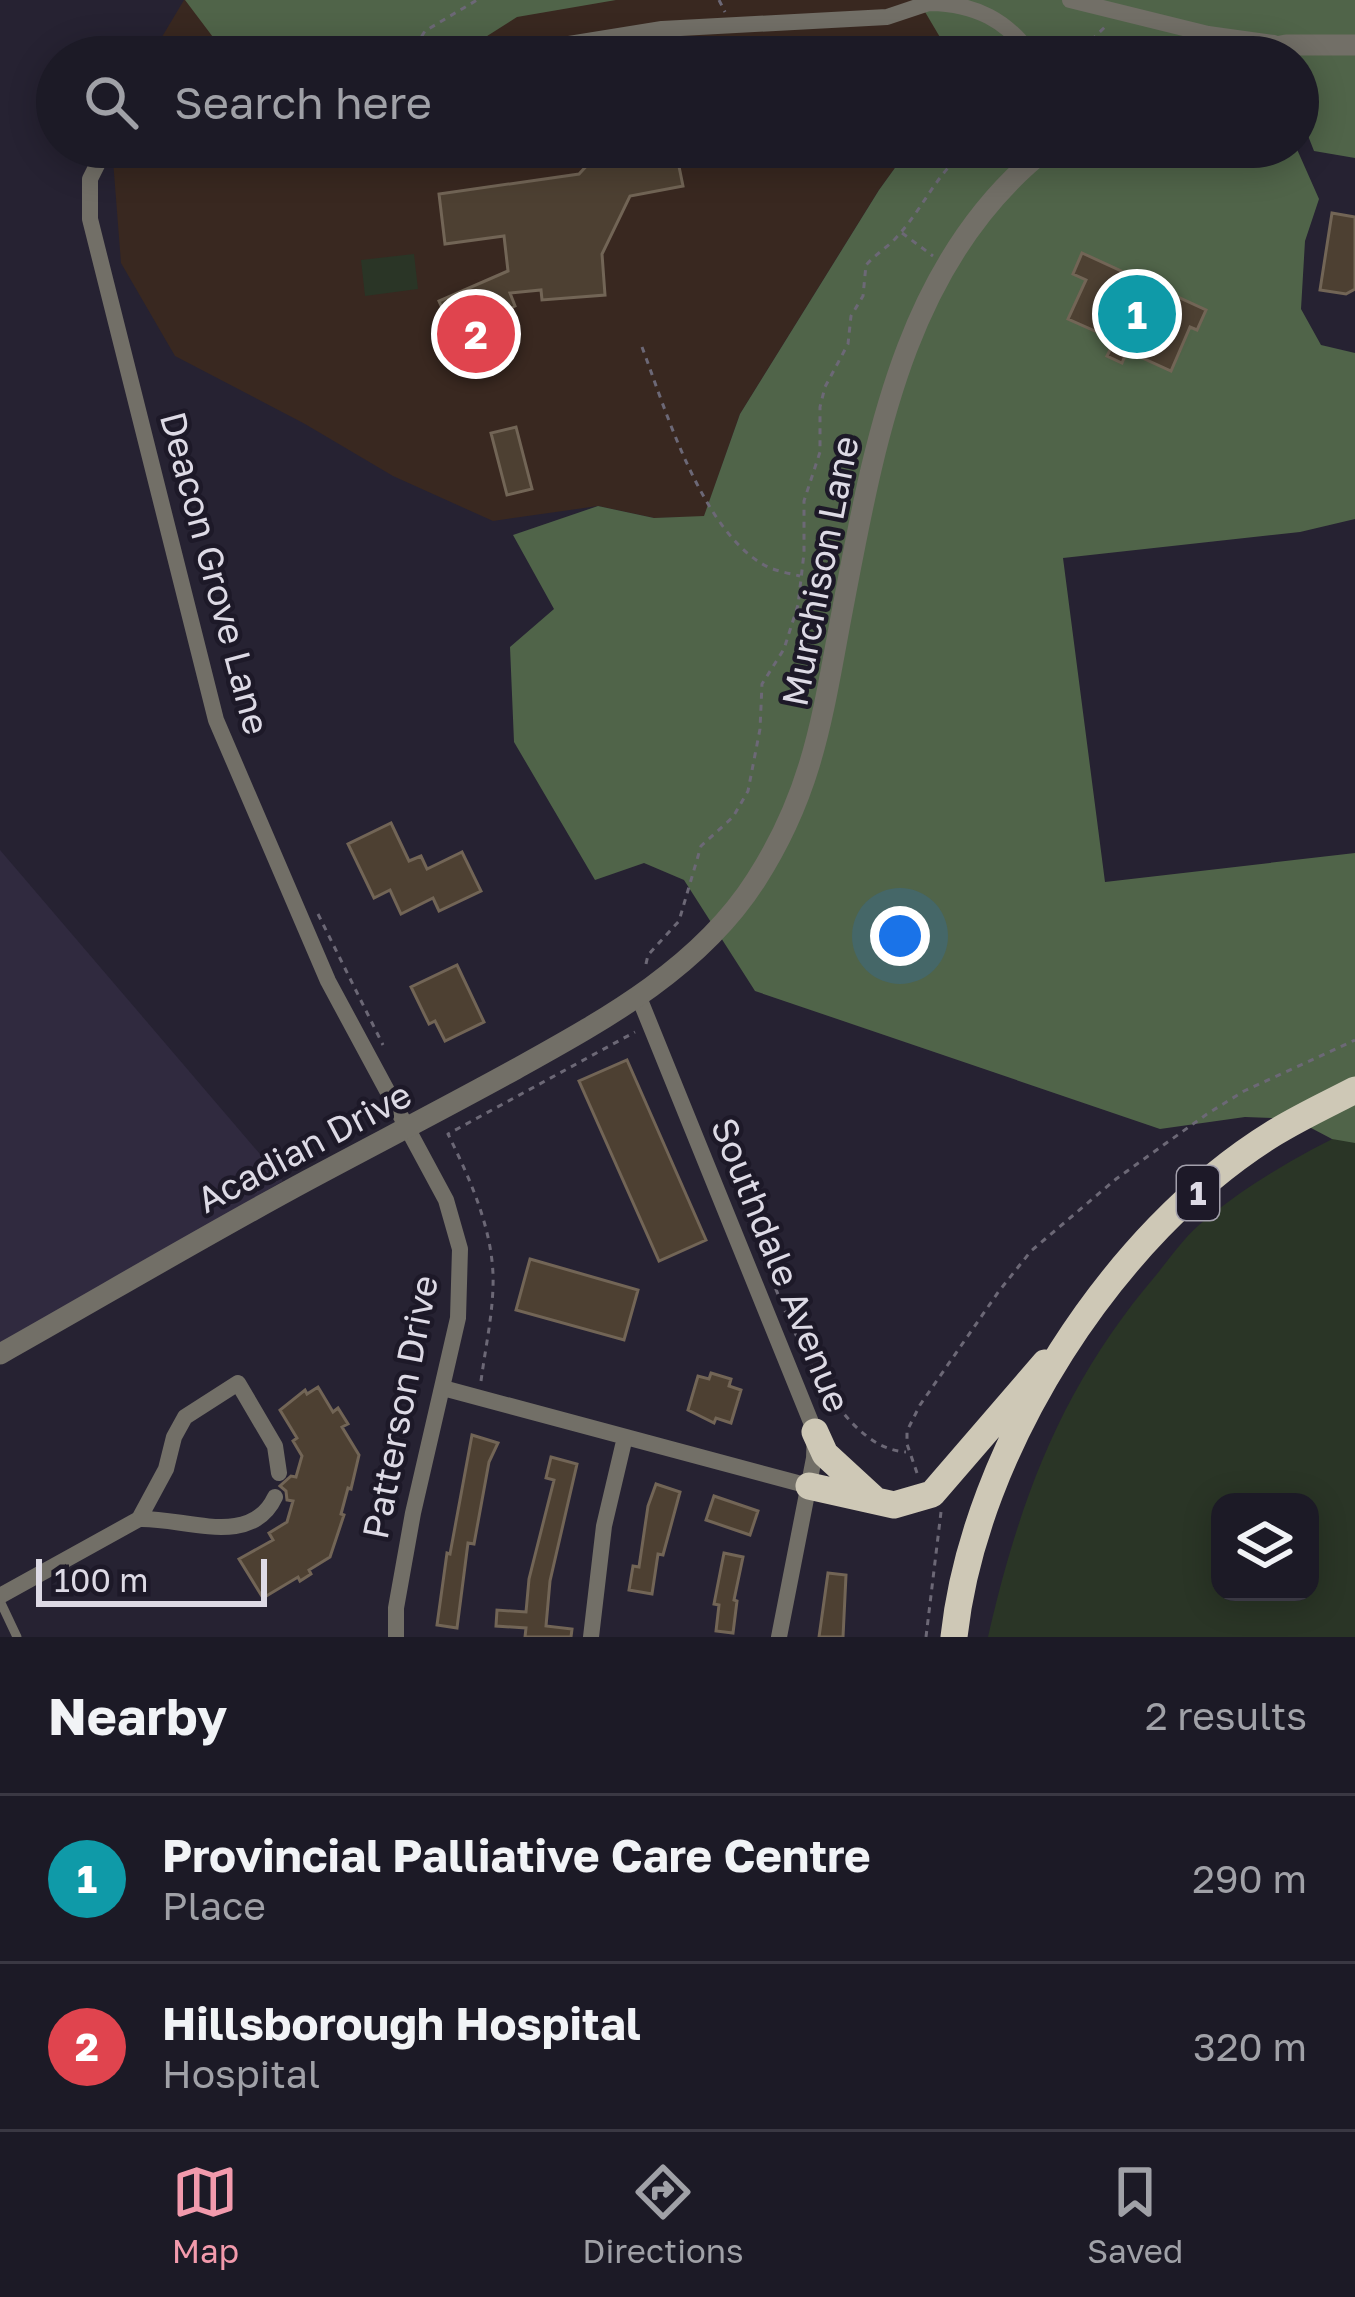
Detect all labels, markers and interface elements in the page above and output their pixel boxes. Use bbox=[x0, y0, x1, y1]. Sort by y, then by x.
search box bbox=[36, 36, 1319, 168]
icon: search bbox=[78, 69, 144, 135]
text: Search here bbox=[174, 75, 432, 129]
pin: 1 bbox=[1098, 269, 1176, 359]
pin: 2 bbox=[437, 289, 515, 379]
street label: Deacon Grove Lane bbox=[152, 407, 279, 739]
street label: Murchison Lane bbox=[772, 432, 867, 709]
your location bbox=[870, 906, 930, 966]
street label: Acadian Drive bbox=[189, 1072, 418, 1221]
street label: Southdale Avenue bbox=[703, 1111, 860, 1418]
road number: 1 bbox=[1177, 1166, 1219, 1220]
street label: Patterson Drive bbox=[353, 1271, 446, 1542]
map controls bbox=[1211, 1493, 1319, 1601]
button: layers bbox=[1211, 1493, 1319, 1601]
scale bar bbox=[36, 1553, 267, 1606]
text: 100 m bbox=[54, 1560, 148, 1599]
text: Nearby bbox=[48, 1685, 227, 1746]
text: 2 results bbox=[1145, 1692, 1307, 1739]
text: Provincial Palliative Care Centre bbox=[162, 1828, 871, 1882]
text: 1 bbox=[77, 1855, 97, 1902]
text: 290 m bbox=[1192, 1855, 1307, 1902]
text: Place bbox=[162, 1882, 266, 1929]
text: Hillsborough Hospital bbox=[162, 1996, 641, 2050]
text: 2 bbox=[75, 2023, 99, 2070]
text: 320 m bbox=[1193, 2023, 1307, 2070]
text: Hospital bbox=[162, 2050, 320, 2097]
tab: Map bbox=[172, 2159, 239, 2270]
tab: Directions bbox=[582, 2159, 744, 2270]
tab: Saved bbox=[1087, 2159, 1183, 2270]

